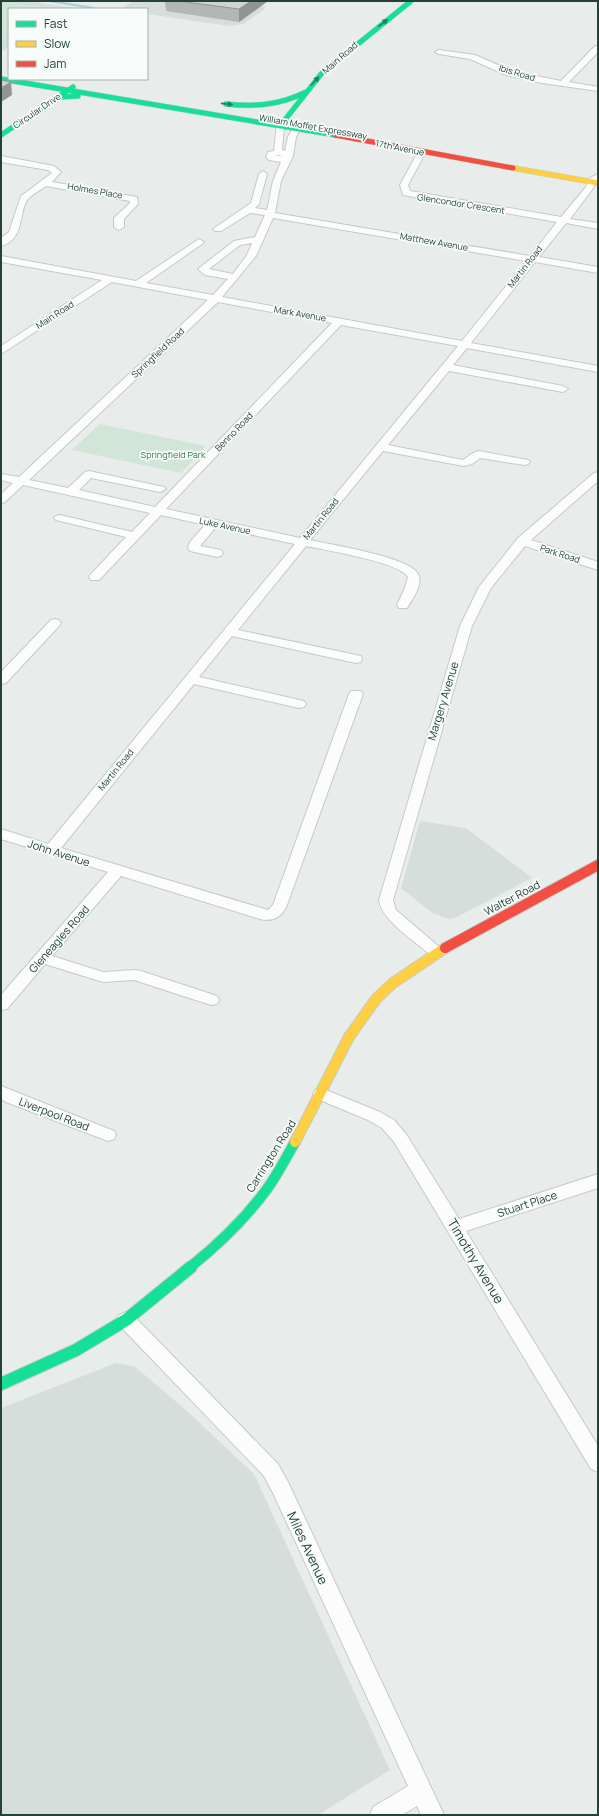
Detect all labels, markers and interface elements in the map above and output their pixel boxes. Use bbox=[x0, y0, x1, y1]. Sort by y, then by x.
legend bbox=[8, 8, 148, 80]
text: Fast bbox=[44, 15, 68, 32]
one-way arrow bbox=[377, 19, 388, 27]
text: Slow bbox=[44, 35, 70, 52]
street label: Main Road bbox=[319, 39, 360, 77]
text: Jam bbox=[44, 55, 66, 72]
street label: Ibis Road bbox=[497, 61, 537, 84]
one-way arrow bbox=[311, 75, 320, 86]
street label: Circular Drive bbox=[10, 90, 63, 131]
one-way arrow bbox=[221, 101, 234, 108]
street label: William Moffet Expressway bbox=[258, 111, 368, 142]
street label: 17th Avenue bbox=[375, 136, 426, 159]
street label: Holmes Place bbox=[67, 179, 124, 202]
street label: Glencondor Crescent bbox=[416, 190, 506, 217]
street label: Matthew Avenue bbox=[399, 229, 469, 254]
street label: Martin Road bbox=[504, 243, 545, 290]
street label: Main Road bbox=[33, 297, 76, 332]
street label: Mark Avenue bbox=[273, 303, 327, 325]
street label: Springfield Road bbox=[128, 325, 187, 381]
street label: Benno Road bbox=[212, 409, 256, 454]
park label: Springfield Park bbox=[141, 448, 206, 461]
street label: Martin Road bbox=[300, 495, 341, 542]
street label: Luke Avenue bbox=[198, 514, 252, 537]
street label: Park Road bbox=[539, 541, 582, 566]
street label: Margery Avenue bbox=[423, 659, 462, 742]
street label: Martin Road bbox=[95, 746, 136, 793]
street label: John Avenue bbox=[26, 835, 93, 870]
street label: Walter Road bbox=[481, 877, 542, 919]
street label: Gleneagles Road bbox=[25, 902, 92, 976]
street label: Liverpool Road bbox=[17, 1093, 92, 1134]
street label: Carrington Road bbox=[242, 1117, 299, 1195]
street label: Stuart Place bbox=[495, 1187, 559, 1220]
street label: Timothy Avenue bbox=[443, 1215, 509, 1307]
street label: Miles Avenue bbox=[283, 1509, 333, 1588]

